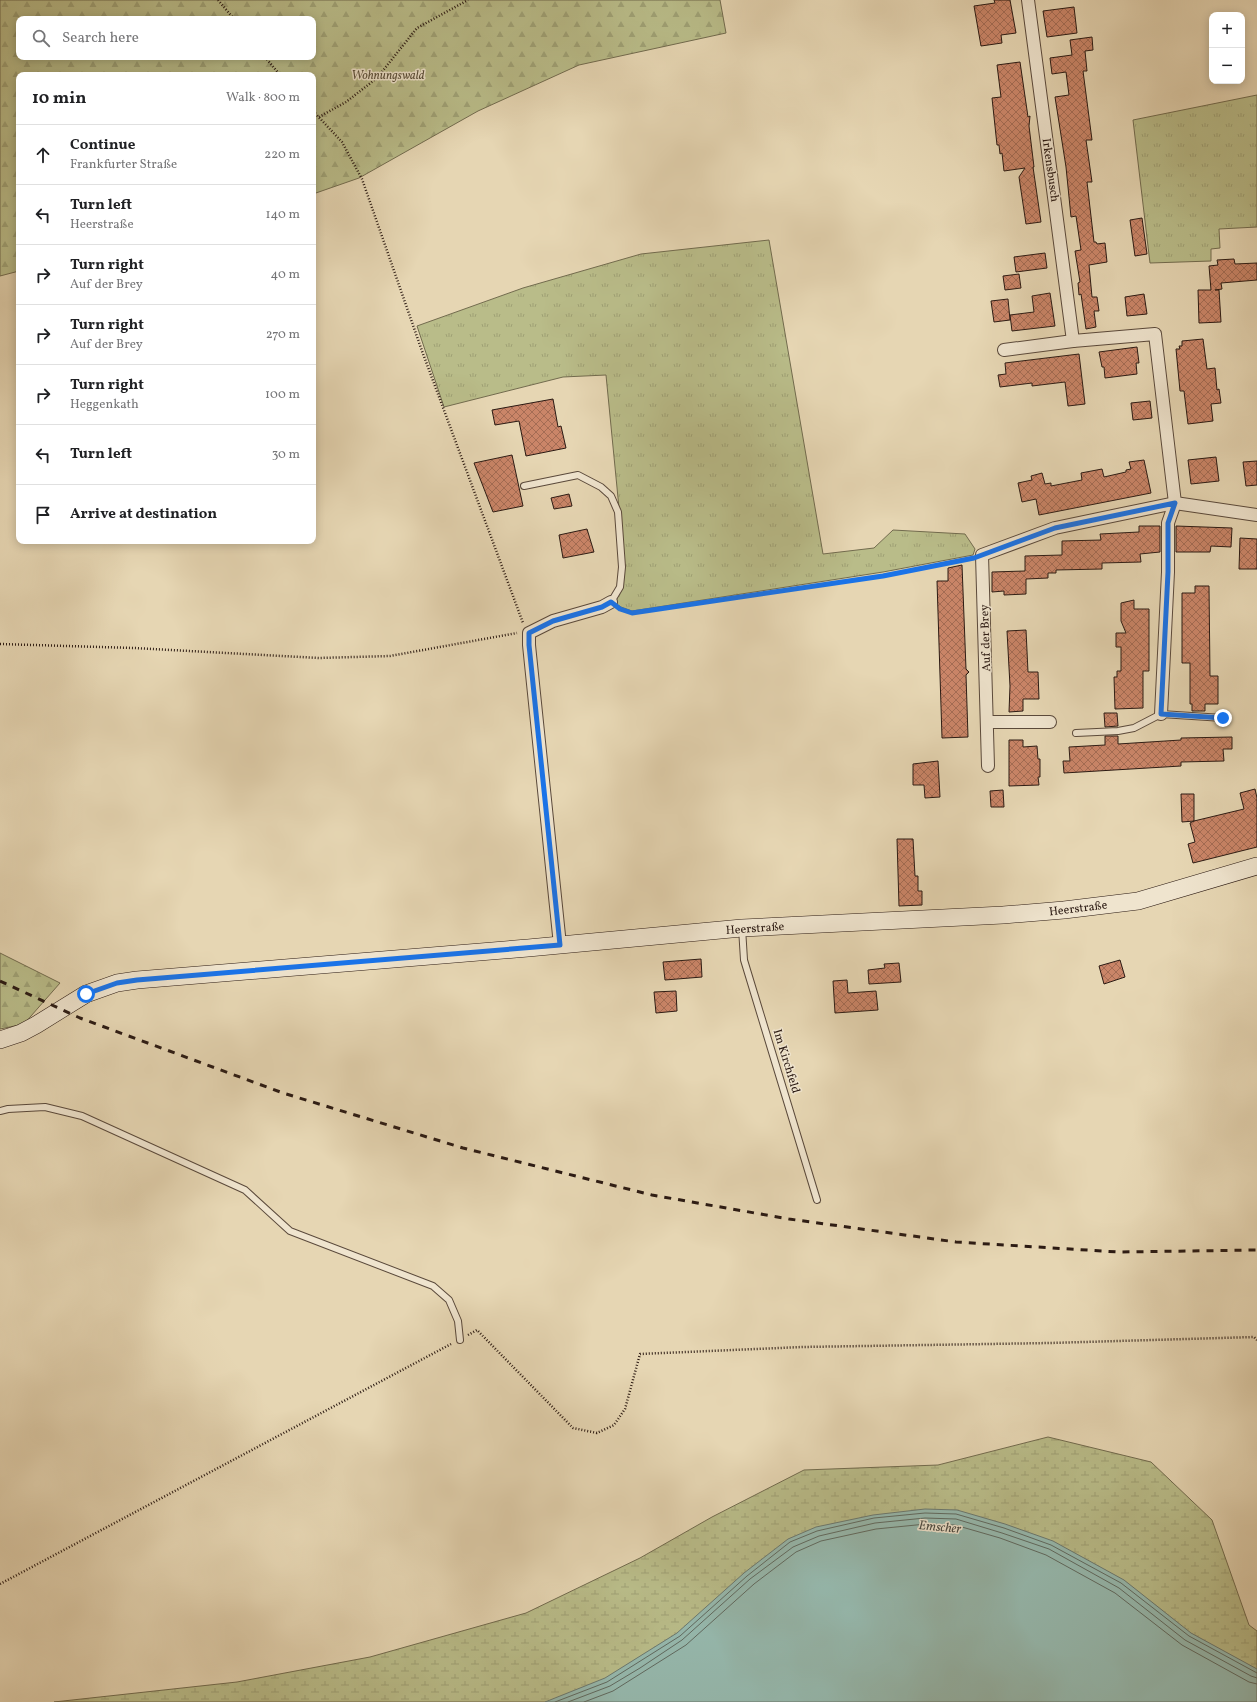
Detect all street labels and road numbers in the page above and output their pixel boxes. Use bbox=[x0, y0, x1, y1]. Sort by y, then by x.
street label: Irkensbusch bbox=[1038, 137, 1062, 203]
street label: Auf der Brey bbox=[977, 604, 995, 672]
street label: Heerstraße bbox=[1048, 897, 1109, 921]
street label: Heerstraße bbox=[725, 919, 785, 939]
street label: Im Kirchfeld bbox=[769, 1027, 803, 1096]

